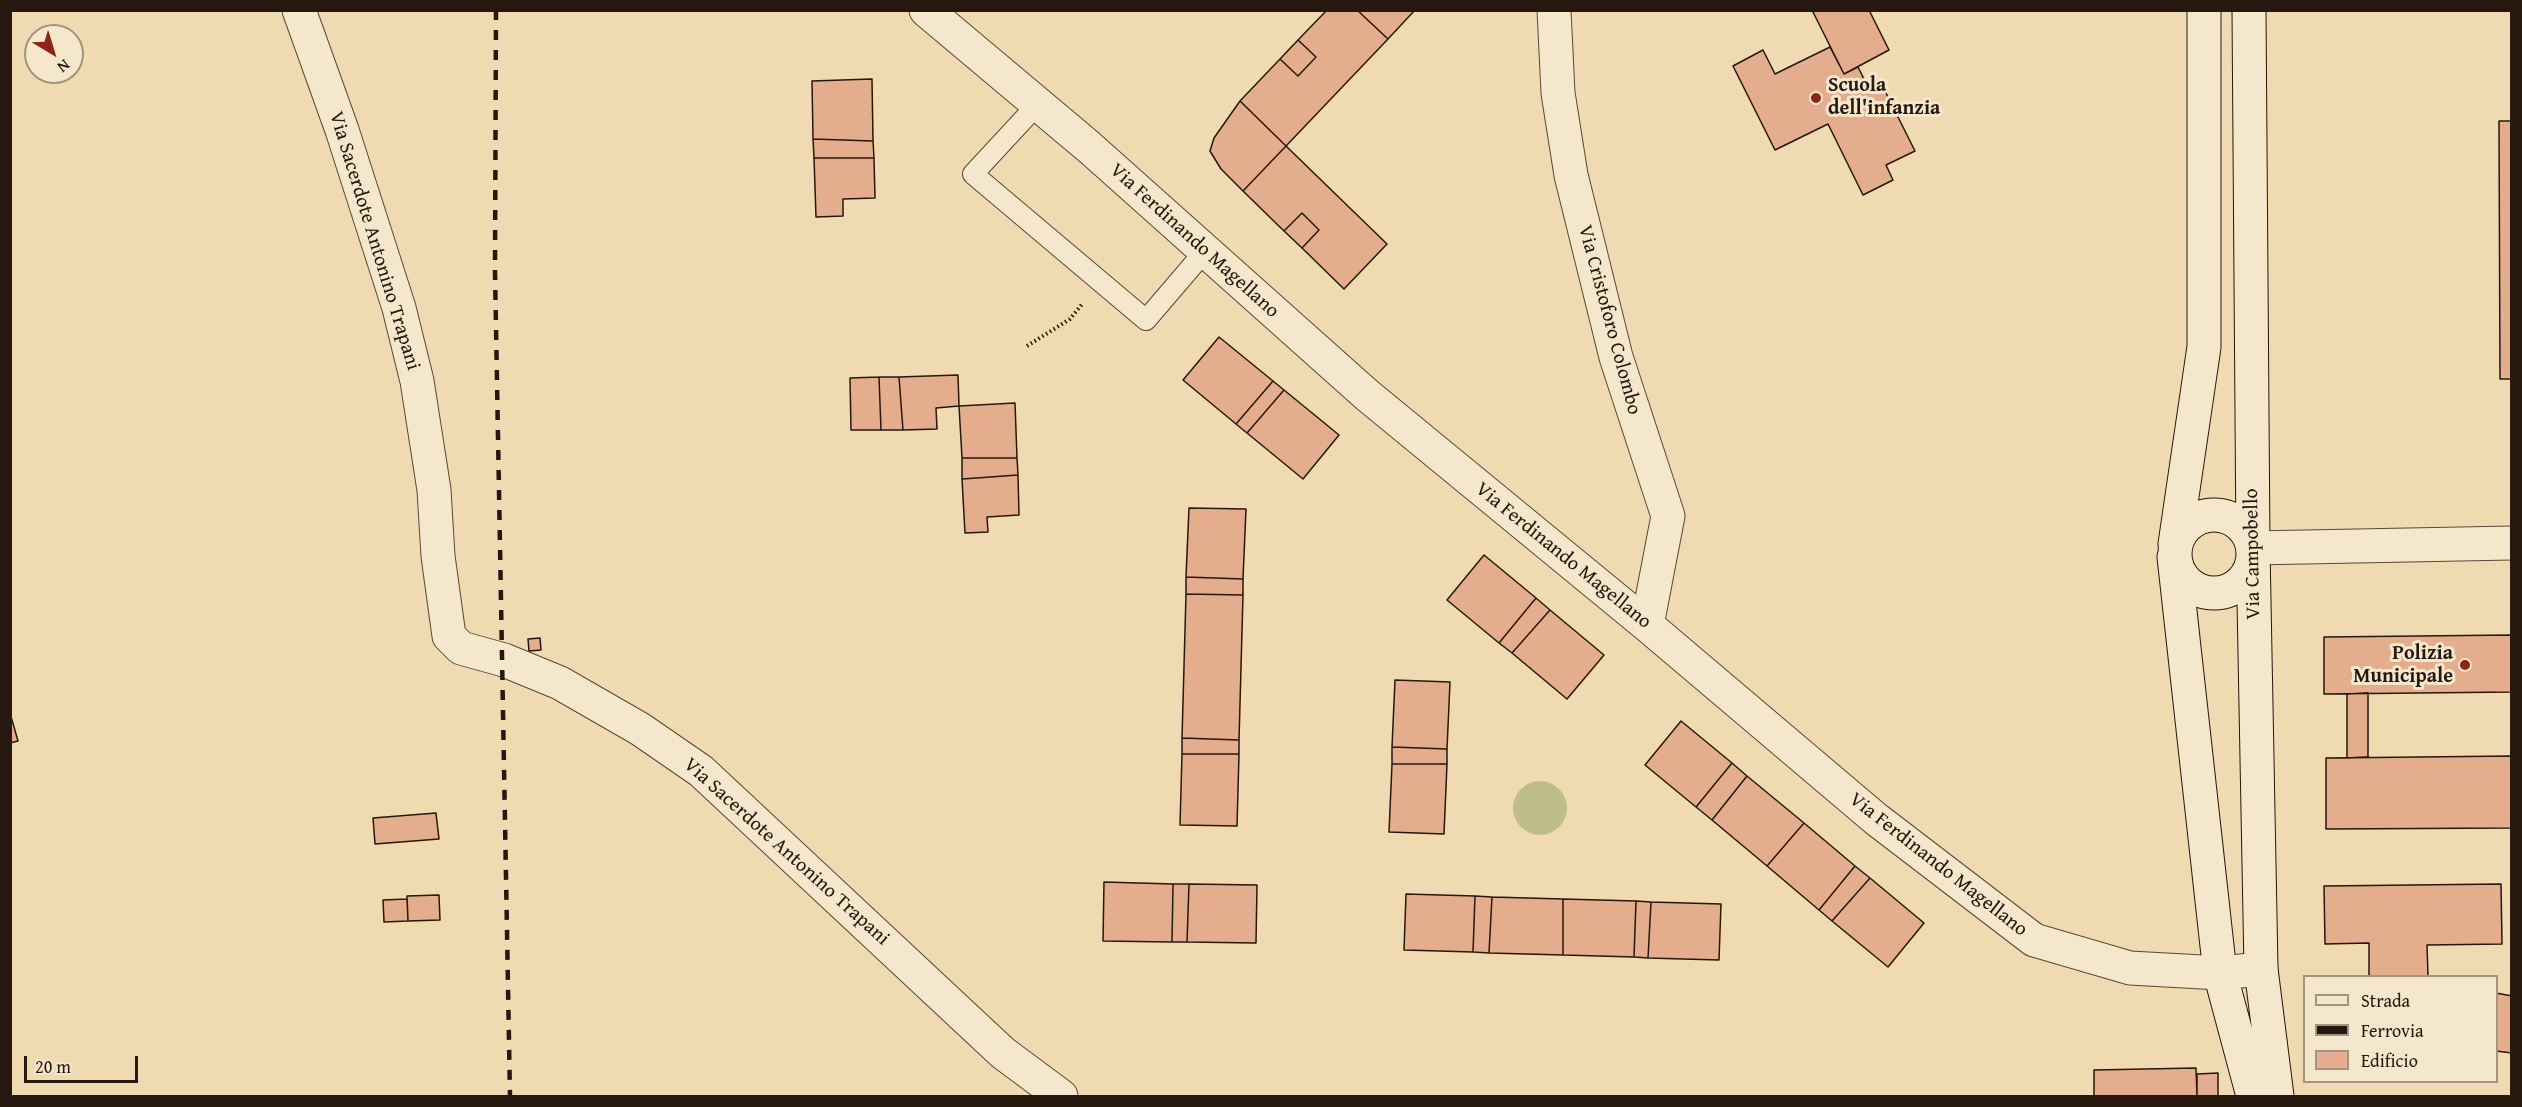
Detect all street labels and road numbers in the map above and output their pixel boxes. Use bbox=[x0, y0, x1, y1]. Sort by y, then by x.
street label: Via Sacerdote Antonino Trapani bbox=[323, 109, 425, 373]
street label: Via Ferdinando Magellano bbox=[1104, 159, 1284, 323]
street label: Via Cristoforo Colombo bbox=[1572, 222, 1646, 418]
street label: Via Ferdinando Magellano bbox=[1470, 478, 1656, 634]
street label: Via Campobello bbox=[2240, 488, 2266, 620]
street label: Via Sacerdote Antonino Trapani bbox=[678, 753, 894, 951]
street label: Via Ferdinando Magellano bbox=[1844, 788, 2032, 942]

